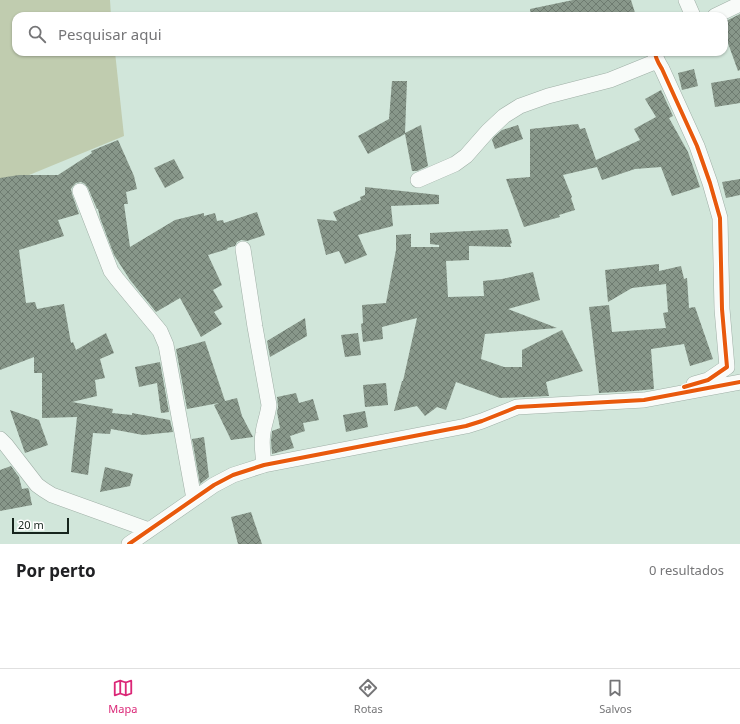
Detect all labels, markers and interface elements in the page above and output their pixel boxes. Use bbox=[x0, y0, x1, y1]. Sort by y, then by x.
search box bbox=[12, 12, 728, 56]
icon: search bbox=[26, 23, 48, 45]
text: Pesquisar aqui bbox=[58, 24, 162, 44]
scale bar bbox=[12, 516, 69, 535]
text: 20 m bbox=[18, 517, 44, 532]
text: Por perto bbox=[16, 559, 96, 582]
text: 0 resultados bbox=[649, 561, 724, 579]
tab: Mapa bbox=[108, 677, 137, 716]
tab: Rotas bbox=[354, 677, 383, 716]
tab: Salvos bbox=[599, 677, 632, 716]

